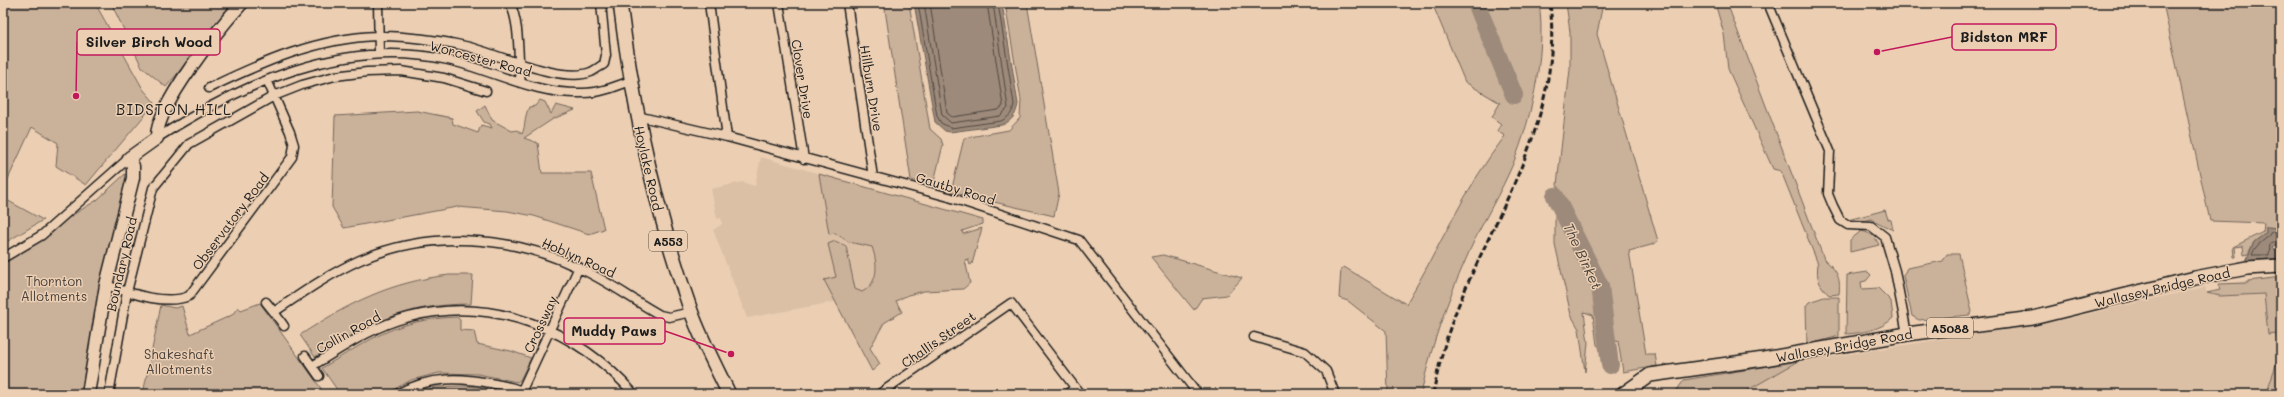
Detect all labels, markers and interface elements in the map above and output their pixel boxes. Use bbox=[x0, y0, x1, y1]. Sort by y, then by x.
callout: Bidston MRF bbox=[1952, 24, 2056, 50]
text: Bidston MRF bbox=[1960, 27, 2048, 46]
callout: Silver Birch Wood bbox=[77, 29, 220, 55]
text: Silver Birch Wood bbox=[86, 32, 212, 51]
street label: Worcester Road bbox=[428, 36, 534, 80]
street label: Clover Drive bbox=[788, 38, 818, 120]
street label: Hillburn Drive bbox=[857, 43, 887, 133]
district label: BIDSTON HILL bbox=[116, 99, 232, 119]
street label: Hoylake Road bbox=[631, 124, 667, 212]
street label: Gautby Road bbox=[914, 168, 998, 208]
street label: Observatory Road bbox=[188, 169, 272, 273]
street label: Boundary Road bbox=[102, 215, 140, 313]
water label: The Birket bbox=[1559, 220, 1607, 292]
road number: A553 bbox=[649, 231, 687, 251]
street label: Hoblyn Road bbox=[539, 233, 619, 281]
street label: Wallasey Bridge Road bbox=[2093, 263, 2231, 311]
park label: Thornton Allotments bbox=[21, 272, 87, 304]
street label: Crossway bbox=[519, 293, 561, 355]
street label: Collin Road bbox=[313, 307, 383, 357]
street label: Challis Street bbox=[897, 307, 979, 371]
callout: Muddy Paws bbox=[564, 318, 665, 344]
road number: A5088 bbox=[1927, 318, 1973, 338]
text: Muddy Paws bbox=[571, 321, 657, 340]
street label: Wallasey Bridge Road bbox=[1774, 325, 1914, 365]
park label: Shakeshaft Allotments bbox=[144, 345, 214, 377]

